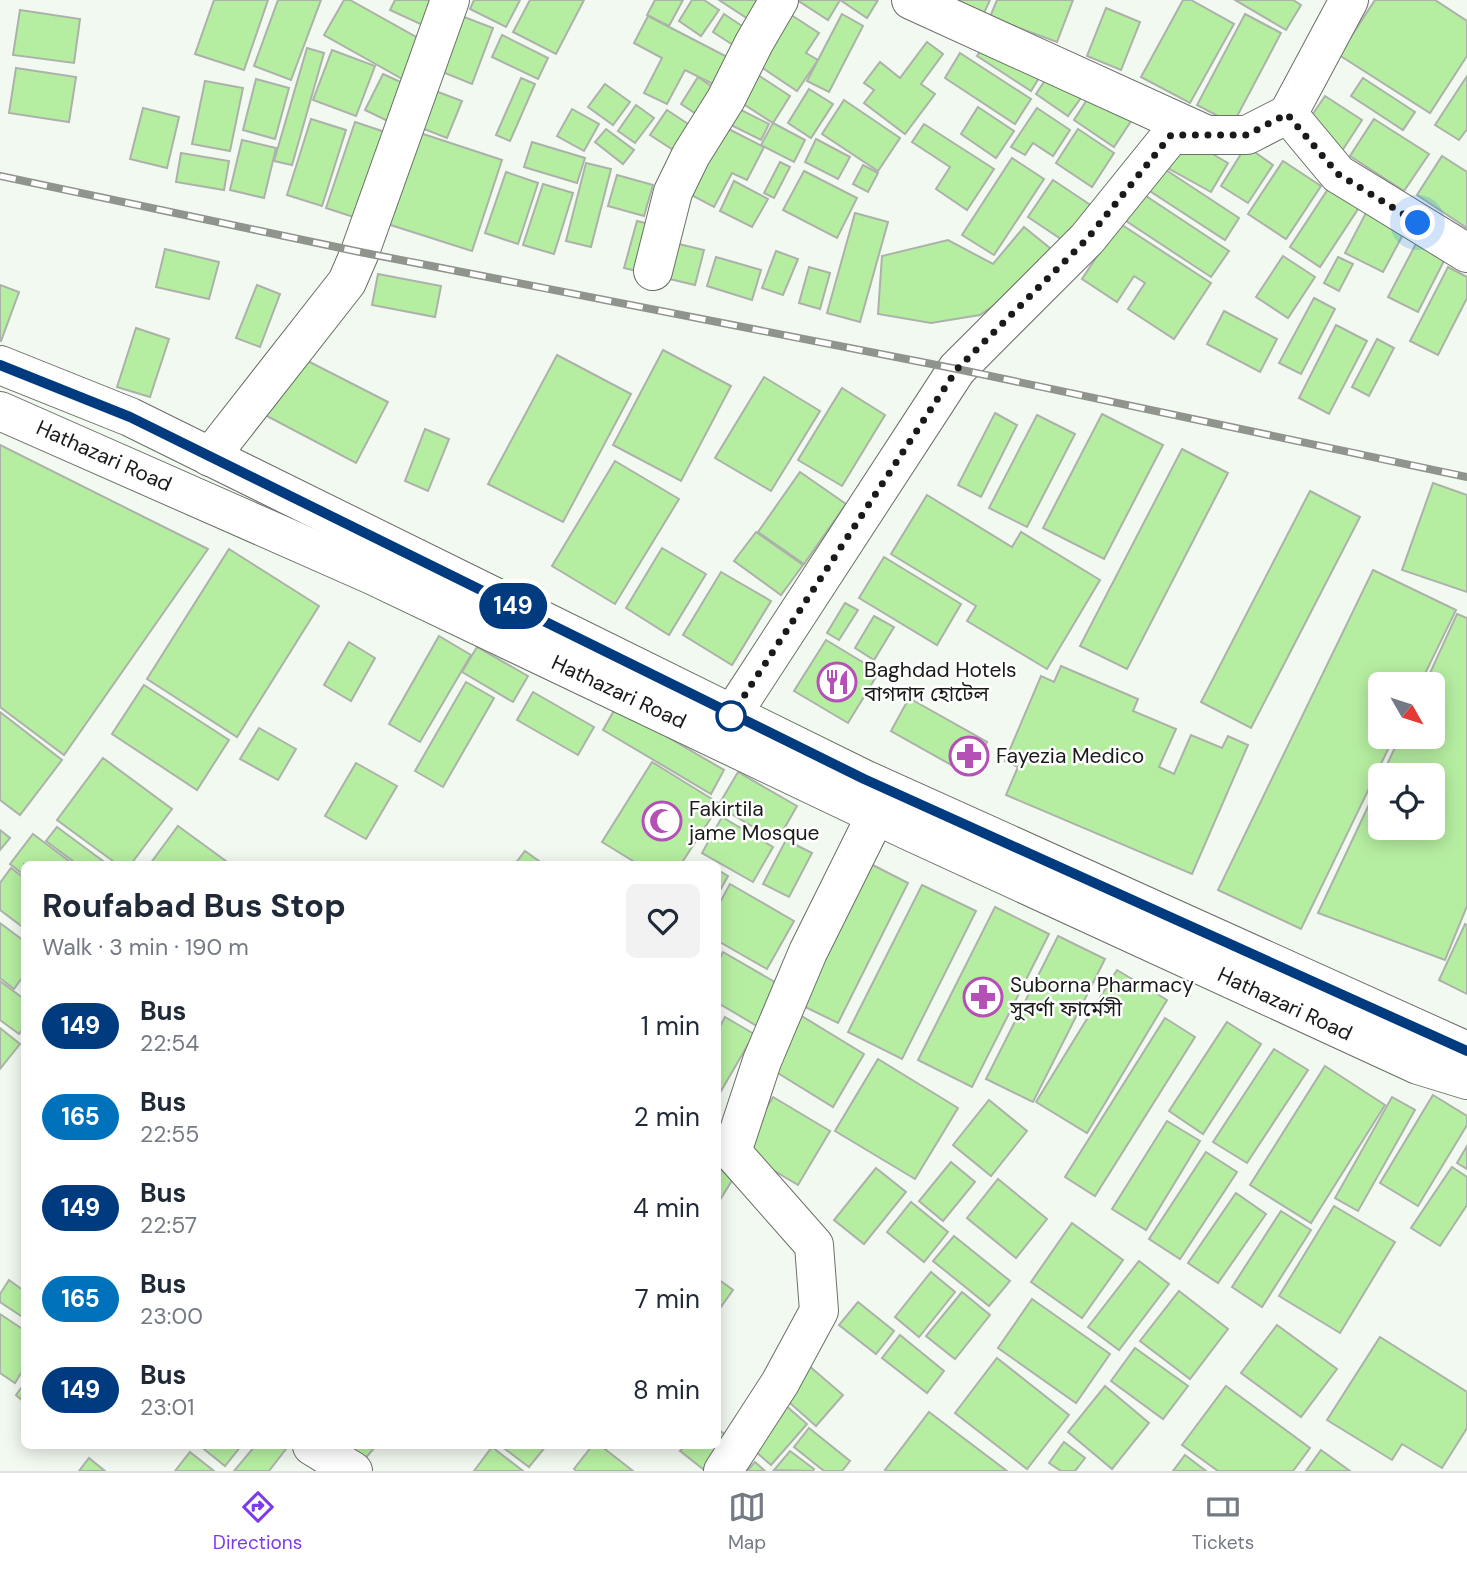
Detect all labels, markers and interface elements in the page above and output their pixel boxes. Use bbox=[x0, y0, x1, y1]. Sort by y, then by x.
your location bbox=[1400, 205, 1435, 240]
street label: Hathazari Road bbox=[32, 414, 176, 498]
line badge: 149 bbox=[473, 583, 553, 629]
text: 149 bbox=[493, 590, 533, 621]
street label: Hathazari Road bbox=[547, 649, 691, 735]
place label: Baghdad Hotels বাগদাদ হোটেল bbox=[863, 656, 1017, 708]
restaurant icon: Baghdad Hotels বাগদাদ হোটেল bbox=[816, 661, 858, 703]
north arrow bbox=[1368, 672, 1446, 749]
map controls bbox=[1368, 672, 1445, 840]
unlabelled marker bbox=[716, 701, 746, 731]
pharmacy icon: Fayezia Medico bbox=[948, 735, 990, 777]
place label: Fayezia Medico bbox=[996, 742, 1144, 770]
button: locate bbox=[1368, 763, 1445, 840]
place label: Fakirtila jame Mosque bbox=[688, 795, 820, 847]
mosque icon: Fakirtila jame Mosque bbox=[641, 800, 683, 842]
text: Roufabad Bus Stop bbox=[42, 884, 346, 927]
button: heart bbox=[626, 884, 700, 958]
text: Walk · 3 min · 190 m bbox=[42, 932, 249, 962]
street label: Hathazari Road bbox=[1213, 961, 1357, 1047]
place label: Suborna Pharmacy সুবর্ণা ফার্মেসী bbox=[1009, 971, 1194, 1023]
pharmacy icon: Suborna Pharmacy সুবর্ণা ফার্মেসী bbox=[962, 976, 1004, 1018]
text: Bus bbox=[140, 994, 186, 1028]
text: 1 min bbox=[641, 1009, 700, 1043]
text: 149 bbox=[61, 1010, 100, 1041]
text: 22:54 bbox=[140, 1028, 199, 1058]
text: Bus bbox=[140, 1085, 186, 1119]
text: 2 min bbox=[634, 1100, 700, 1134]
text: 165 bbox=[61, 1101, 100, 1132]
text: 22:55 bbox=[140, 1119, 199, 1149]
text: Bus bbox=[140, 1176, 186, 1210]
text: 4 min bbox=[633, 1191, 700, 1225]
text: 149 bbox=[61, 1192, 100, 1223]
text: 22:57 bbox=[140, 1210, 197, 1240]
text: Bus bbox=[140, 1267, 186, 1301]
text: 7 min bbox=[635, 1282, 700, 1316]
text: 165 bbox=[61, 1283, 100, 1314]
text: 23:00 bbox=[140, 1301, 203, 1331]
text: Bus bbox=[140, 1358, 186, 1392]
text: 8 min bbox=[633, 1373, 700, 1407]
text: 149 bbox=[61, 1374, 100, 1405]
text: 23:01 bbox=[140, 1392, 194, 1422]
tab: Directions bbox=[213, 1488, 302, 1555]
tab: Map bbox=[728, 1488, 766, 1555]
tab: Tickets bbox=[1192, 1488, 1254, 1555]

